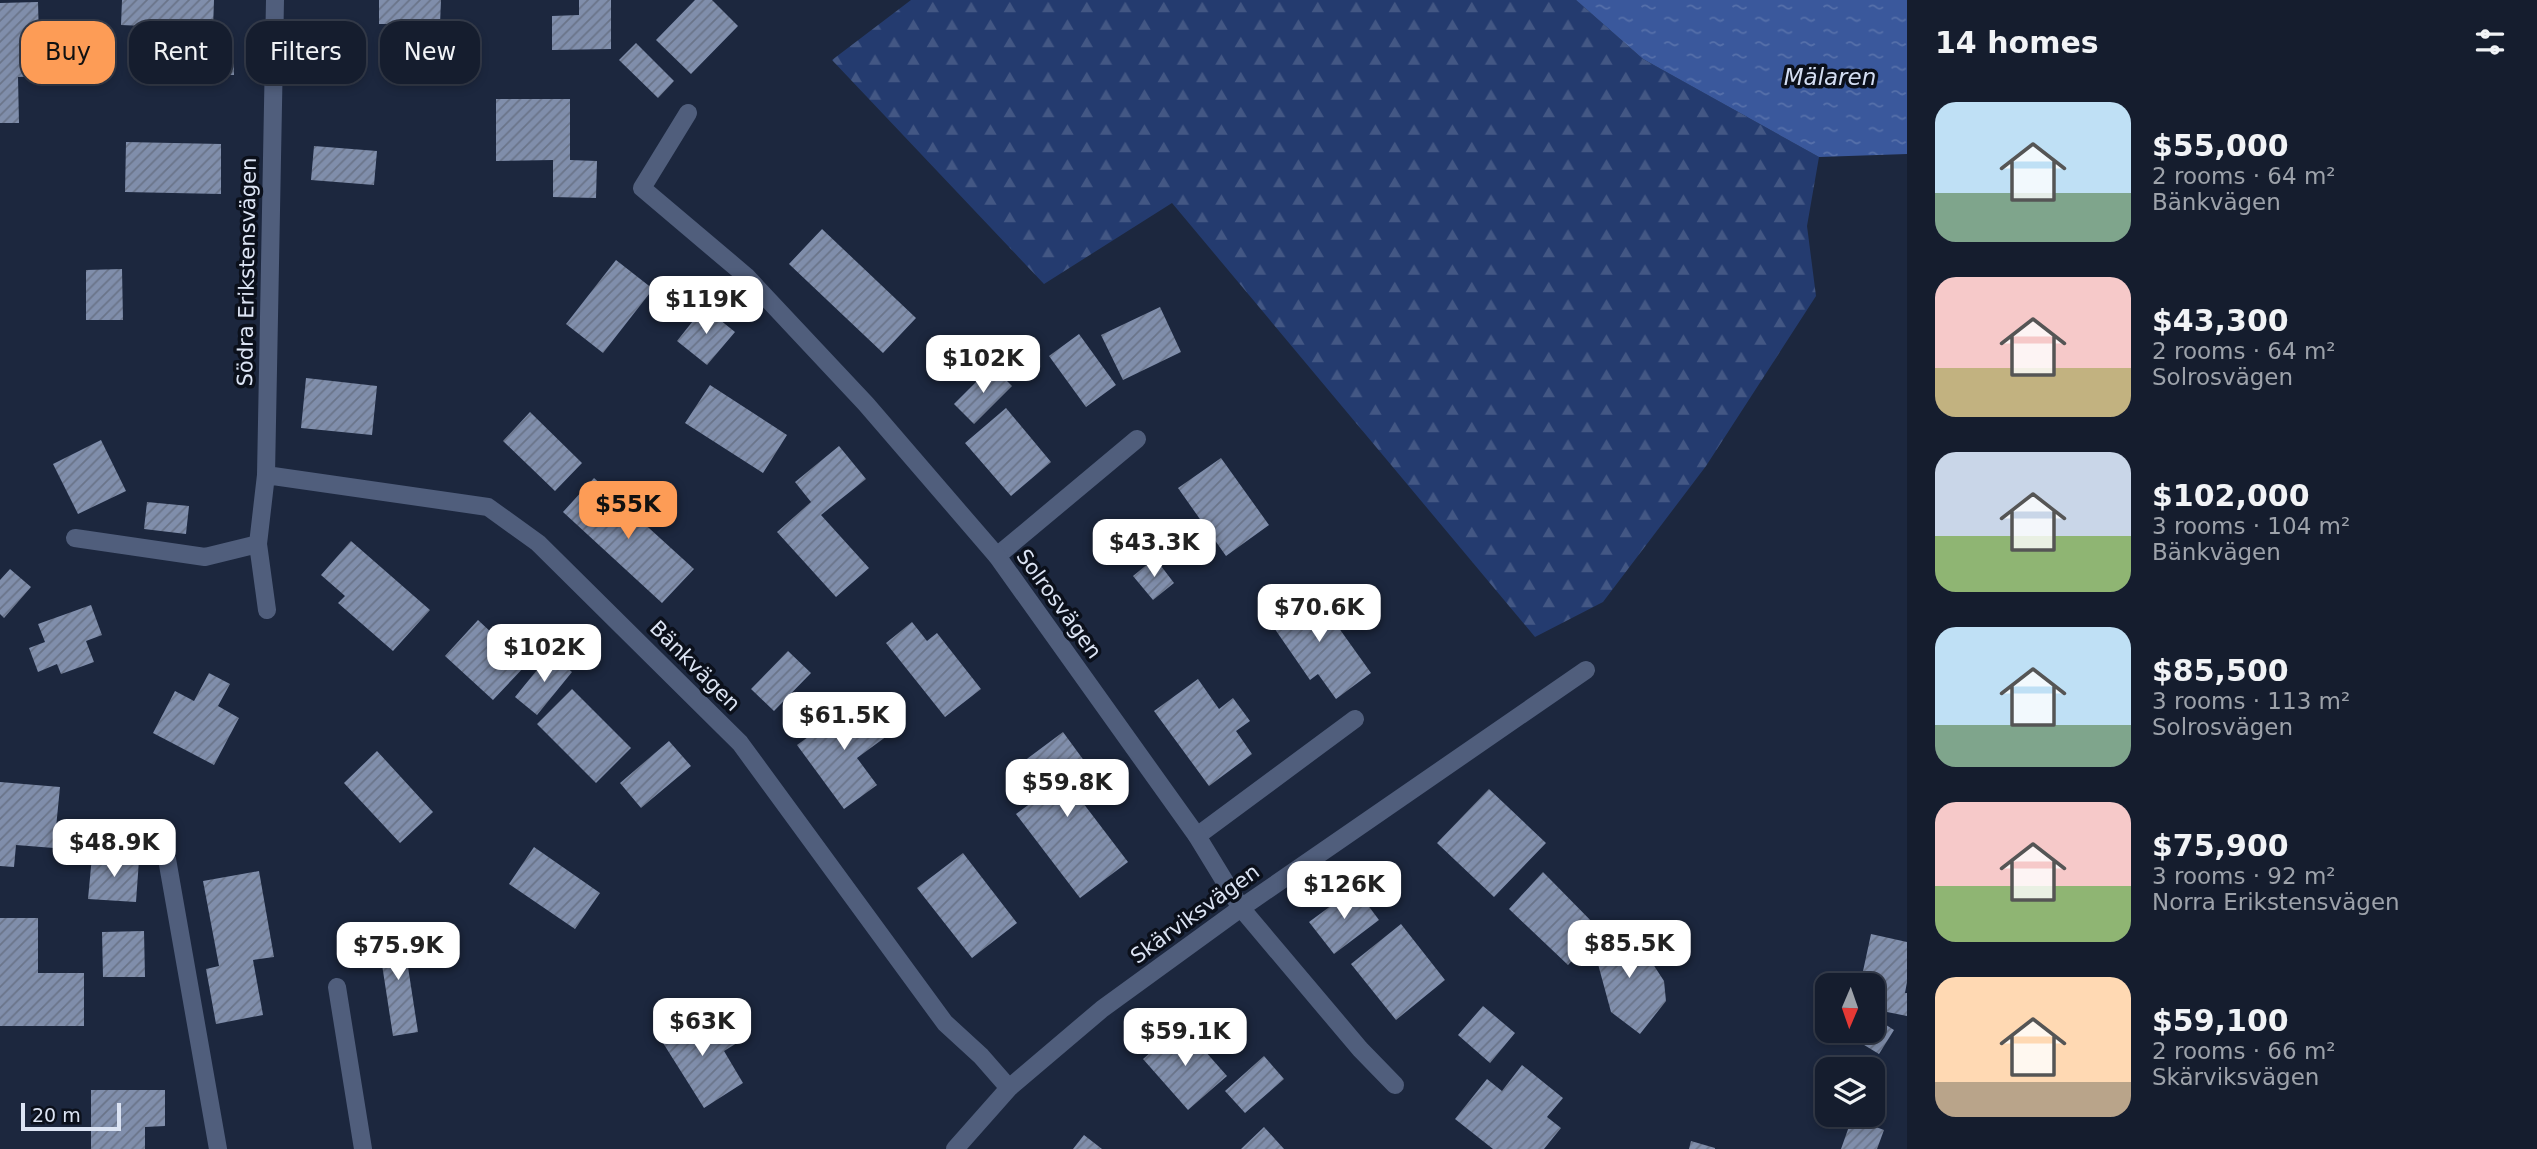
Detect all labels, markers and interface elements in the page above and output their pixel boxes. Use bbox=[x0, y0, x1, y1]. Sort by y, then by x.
chip: Buy bbox=[21, 21, 115, 84]
chip: Rent bbox=[129, 21, 232, 84]
chip: Filters bbox=[246, 21, 366, 84]
chip: New bbox=[380, 21, 480, 84]
icon: filters bbox=[2471, 23, 2509, 61]
text: 14 homes bbox=[1935, 25, 2099, 60]
water label: Mälaren bbox=[1784, 64, 1876, 90]
text: $55,000 bbox=[2152, 128, 2289, 163]
icon: home bbox=[1991, 130, 2075, 214]
street label: Södra Erikstensvägen bbox=[233, 157, 261, 387]
text: 2 rooms · 64 m² bbox=[2152, 163, 2336, 189]
text: Bänkvägen bbox=[2152, 189, 2281, 215]
pin: $119K bbox=[657, 276, 755, 336]
text: $119K bbox=[665, 286, 747, 312]
text: $43,300 bbox=[2152, 303, 2289, 338]
icon: home bbox=[1991, 305, 2075, 389]
pin: $102K bbox=[934, 336, 1032, 395]
text: 2 rooms · 64 m² bbox=[2152, 338, 2336, 364]
text: $102K bbox=[942, 345, 1024, 371]
text: Solrosvägen bbox=[2152, 364, 2293, 390]
text: $102,000 bbox=[2152, 478, 2310, 513]
icon: home bbox=[1991, 480, 2075, 564]
pin: $55K bbox=[587, 482, 669, 541]
text: $55K bbox=[595, 491, 661, 517]
text: 3 rooms · 104 m² bbox=[2152, 513, 2350, 539]
pin: $43.3K bbox=[1097, 520, 1211, 579]
text: $43.3K bbox=[1109, 529, 1199, 555]
text: Bänkvägen bbox=[2152, 539, 2281, 565]
street label: Solrosvägen bbox=[1011, 545, 1107, 663]
pin: $70.6K bbox=[1262, 584, 1376, 644]
text: $70.6K bbox=[1274, 594, 1364, 620]
street label: Bänkvägen bbox=[645, 616, 745, 716]
pin: $102K bbox=[495, 624, 593, 684]
text: $102K bbox=[503, 634, 585, 660]
text: $85,500 bbox=[2152, 653, 2289, 688]
icon: home bbox=[1991, 655, 2075, 739]
text: 3 rooms · 113 m² bbox=[2152, 688, 2350, 714]
pin: $61.5K bbox=[787, 692, 901, 752]
text: $61.5K bbox=[799, 702, 889, 728]
text: Solrosvägen bbox=[2152, 714, 2293, 740]
pin: $59.8K bbox=[1010, 760, 1124, 819]
text: $59.8K bbox=[1022, 769, 1112, 795]
pin: $48.9K bbox=[57, 820, 171, 879]
text: $75,900 bbox=[2152, 828, 2289, 863]
text: $48.9K bbox=[69, 829, 159, 855]
icon: home bbox=[1991, 830, 2075, 914]
street label: Skärviksvägen bbox=[1126, 859, 1264, 969]
pin: $126K bbox=[1295, 862, 1393, 921]
text: 3 rooms · 92 m² bbox=[2152, 863, 2336, 889]
text: $126K bbox=[1303, 871, 1385, 897]
text: Norra Erikstensvägen bbox=[2152, 889, 2400, 915]
pin: $85.5K bbox=[1572, 920, 1686, 980]
pin: $75.9K bbox=[341, 922, 455, 982]
text: $85.5K bbox=[1584, 930, 1674, 956]
text: $75.9K bbox=[353, 932, 443, 958]
north arrow bbox=[1815, 973, 1885, 1043]
map controls bbox=[1815, 973, 1885, 1127]
pin: $63K bbox=[661, 998, 743, 1058]
text: $59,100 bbox=[2152, 1003, 2289, 1038]
icon: home bbox=[1991, 1005, 2075, 1089]
text: $63K bbox=[669, 1008, 735, 1034]
pin: $59.1K bbox=[1128, 1009, 1242, 1068]
text: $59.1K bbox=[1140, 1018, 1230, 1044]
text: 2 rooms · 66 m² bbox=[2152, 1038, 2336, 1064]
button: layers bbox=[1815, 1057, 1885, 1127]
text: Skärviksvägen bbox=[2152, 1064, 2319, 1090]
scale bar bbox=[21, 1100, 121, 1132]
text: 20 m bbox=[32, 1104, 81, 1126]

